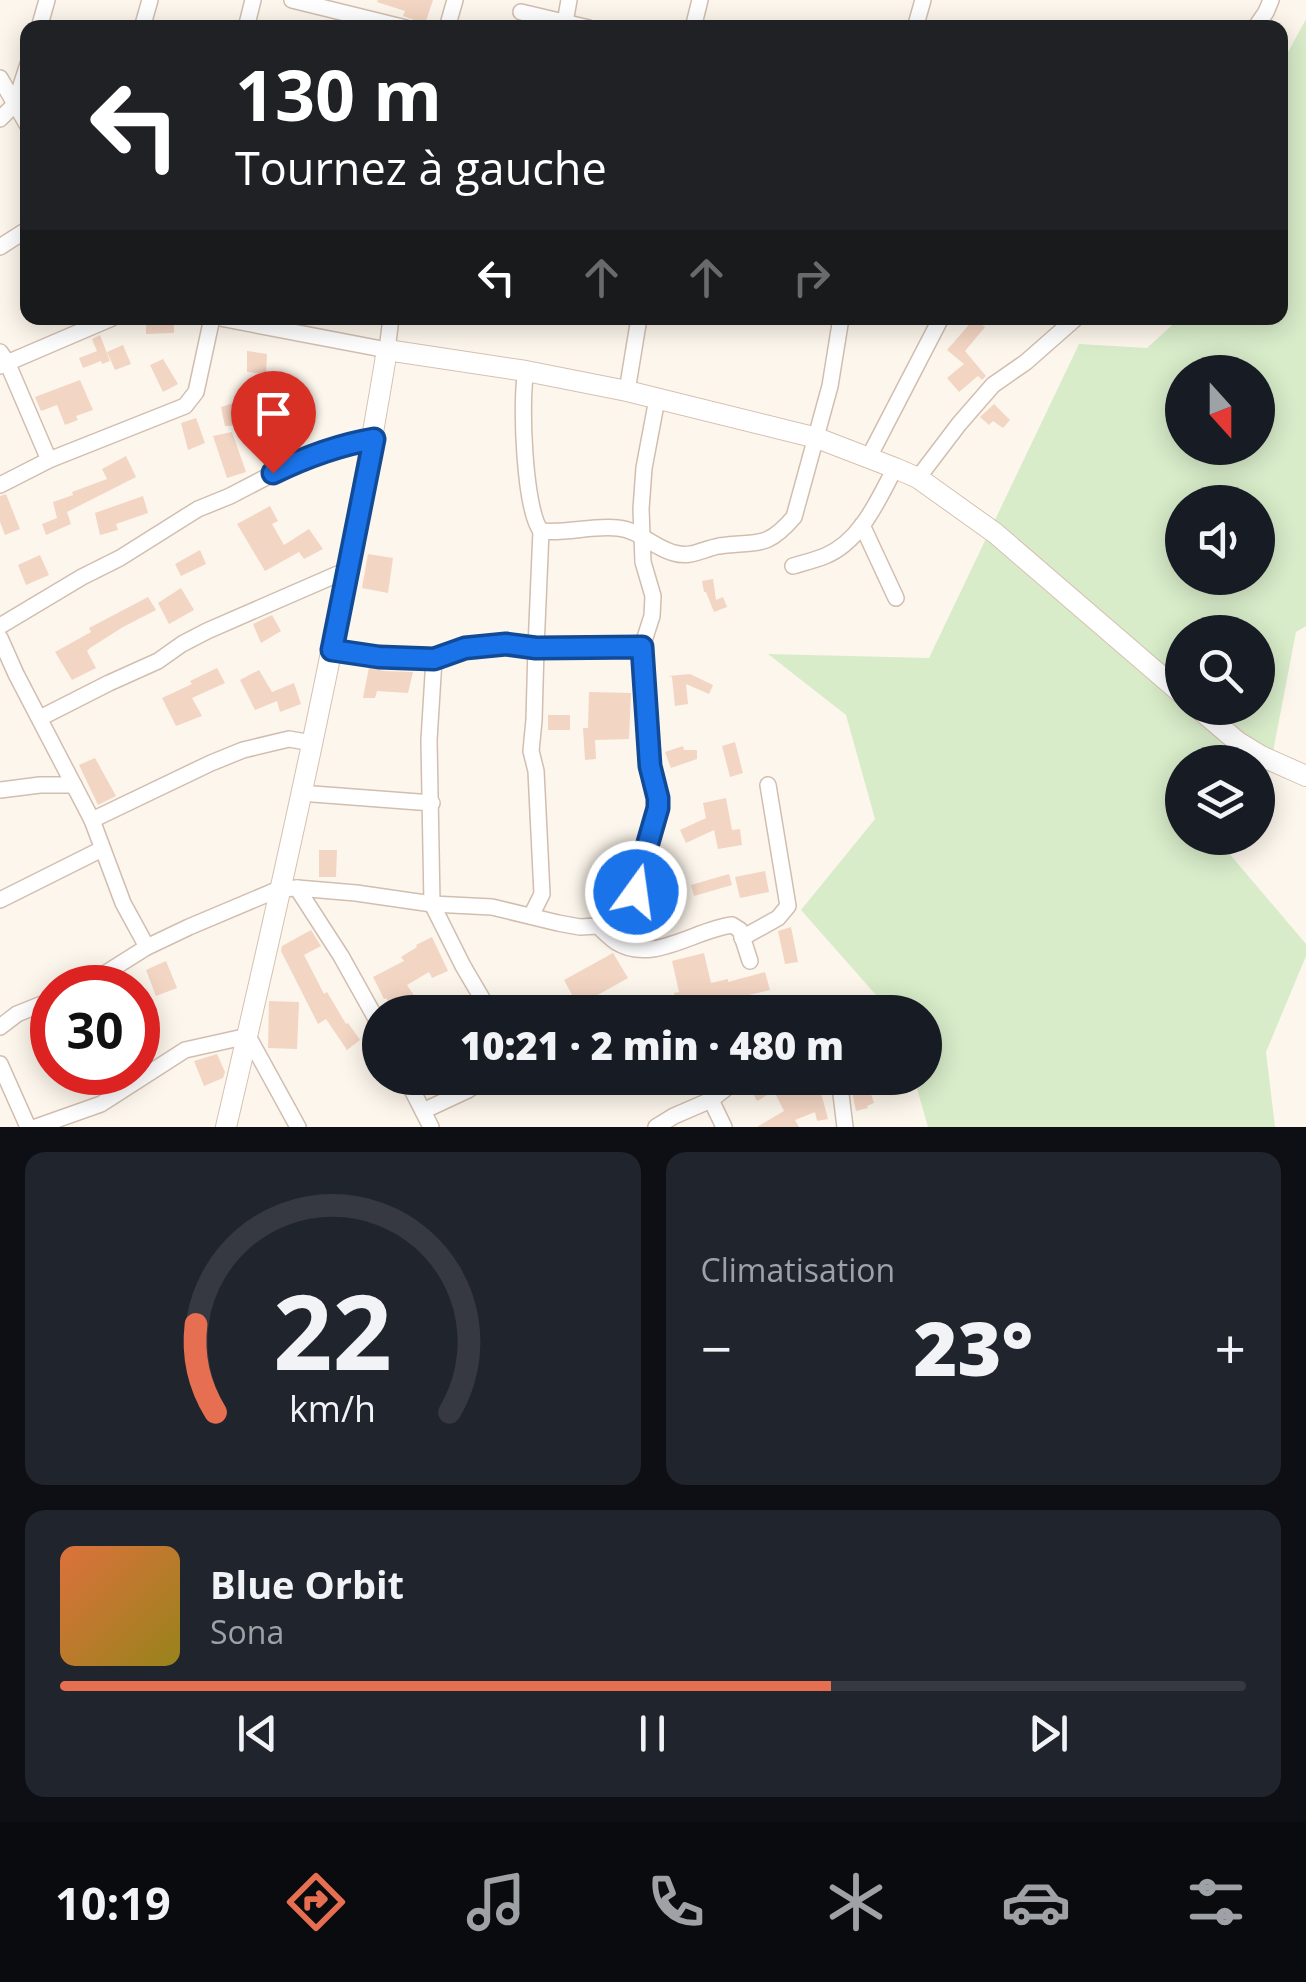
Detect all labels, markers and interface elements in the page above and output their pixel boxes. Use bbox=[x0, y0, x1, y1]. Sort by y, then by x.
text: 130 m bbox=[235, 46, 442, 142]
icon: left bbox=[70, 60, 200, 190]
text: Tournez à gauche bbox=[235, 137, 607, 198]
icon: left bbox=[469, 250, 524, 305]
icon: ahead bbox=[574, 250, 629, 305]
icon: ahead bbox=[679, 250, 734, 305]
icon: right bbox=[784, 250, 839, 305]
north arrow bbox=[1165, 355, 1275, 465]
map controls bbox=[1165, 355, 1275, 855]
pin bbox=[231, 371, 316, 474]
icon: arrive bbox=[246, 386, 301, 441]
button: sound bbox=[1165, 485, 1275, 595]
button: search bbox=[1165, 615, 1275, 725]
button: layers bbox=[1165, 745, 1275, 855]
position arrow bbox=[584, 840, 688, 944]
speed limit sign: 30 bbox=[30, 965, 160, 1095]
text: 10:21 · 2 min · 480 m bbox=[460, 1019, 844, 1071]
text: Climatisation bbox=[701, 1248, 895, 1291]
text: 22 bbox=[273, 1259, 392, 1400]
text: 23° bbox=[913, 1296, 1033, 1398]
text: − bbox=[701, 1310, 732, 1385]
text: + bbox=[1215, 1310, 1246, 1385]
text: km/h bbox=[289, 1384, 376, 1432]
text: Blue Orbit bbox=[210, 1558, 404, 1610]
text: Sona bbox=[210, 1610, 284, 1653]
icon: previous bbox=[230, 1706, 285, 1761]
icon: pause bbox=[625, 1706, 680, 1761]
icon: next bbox=[1021, 1706, 1076, 1761]
icon: directions bbox=[281, 1867, 351, 1937]
icon: music bbox=[461, 1867, 531, 1937]
icon: phone bbox=[641, 1867, 711, 1937]
icon: climate bbox=[821, 1867, 891, 1937]
icon: car bbox=[1001, 1867, 1071, 1937]
icon: filters bbox=[1181, 1867, 1251, 1937]
text: 10:19 bbox=[55, 1872, 171, 1933]

